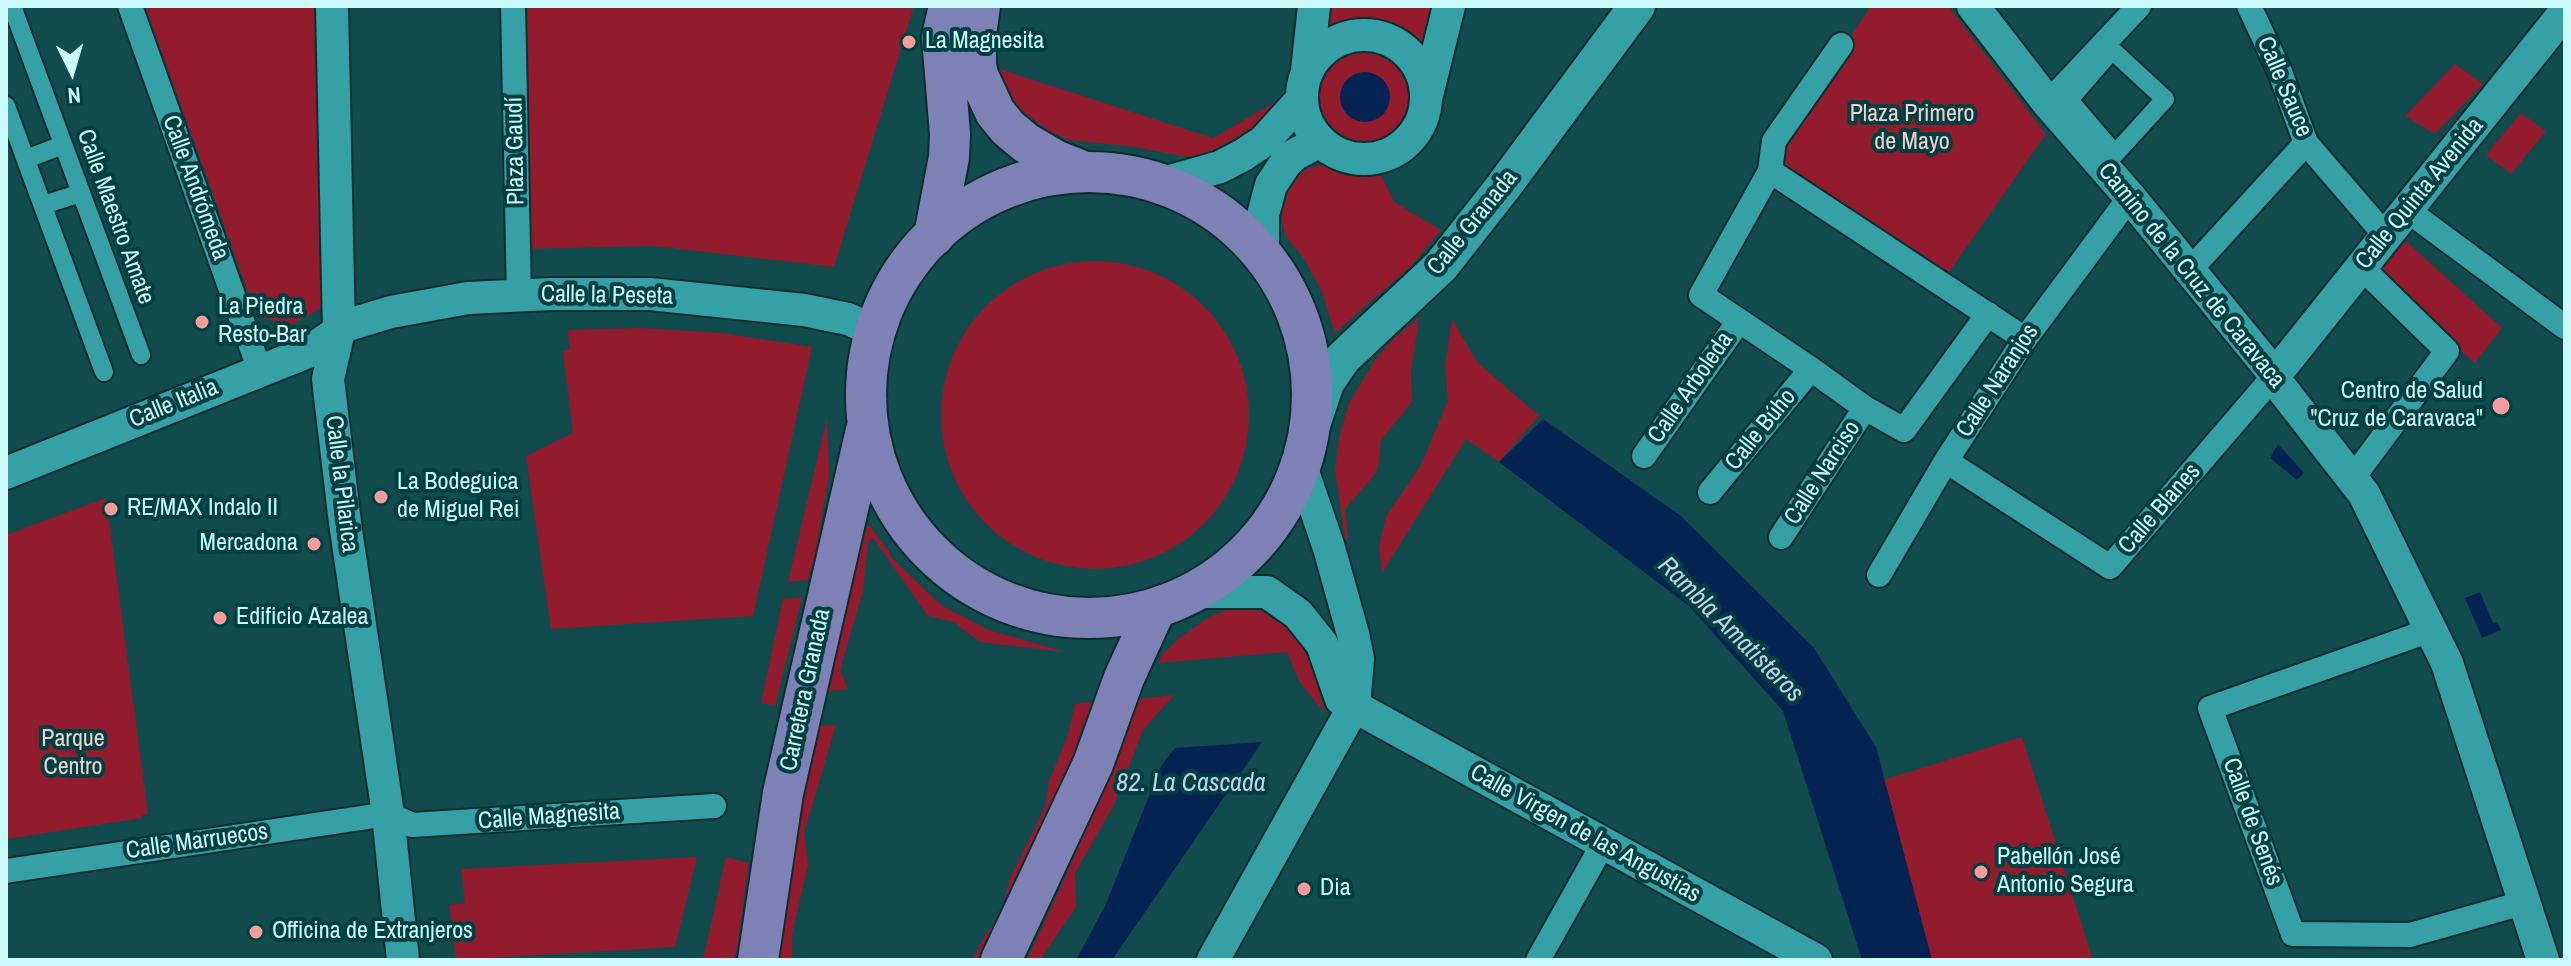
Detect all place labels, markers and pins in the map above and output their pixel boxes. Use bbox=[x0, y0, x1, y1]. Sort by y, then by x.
place label: La Magnesita bbox=[925, 28, 1044, 56]
marker: La Magnesita bbox=[900, 33, 918, 51]
place label: La Piedra Resto-Bar bbox=[218, 294, 307, 350]
marker: La Piedra Resto-Bar bbox=[193, 313, 211, 331]
place label: Centro de Salud "Cruz de Caravaca" bbox=[2310, 378, 2483, 434]
marker: Centro de Salud "Cruz de Caravaca" bbox=[2490, 395, 2512, 417]
place label: La Bodeguica de Miguel Rei bbox=[397, 469, 520, 525]
marker: La Bodeguica de Miguel Rei bbox=[372, 488, 390, 506]
place label: RE/MAX Indalo II bbox=[127, 495, 278, 523]
marker: RE/MAX Indalo II bbox=[102, 500, 120, 518]
place label: Mercadona bbox=[200, 530, 298, 558]
marker: Mercadona bbox=[305, 535, 323, 553]
place label: Edificio Azalea bbox=[236, 604, 368, 632]
marker: Edificio Azalea bbox=[211, 609, 229, 627]
place label: Pabellón José Antonio Segura bbox=[1997, 844, 2134, 900]
marker: Pabellón José Antonio Segura bbox=[1972, 863, 1990, 881]
place label: Dia bbox=[1320, 875, 1351, 903]
marker: Dia bbox=[1295, 880, 1313, 898]
place label: Officina de Extranjeros bbox=[272, 918, 473, 946]
marker: Officina de Extranjeros bbox=[247, 923, 265, 941]

